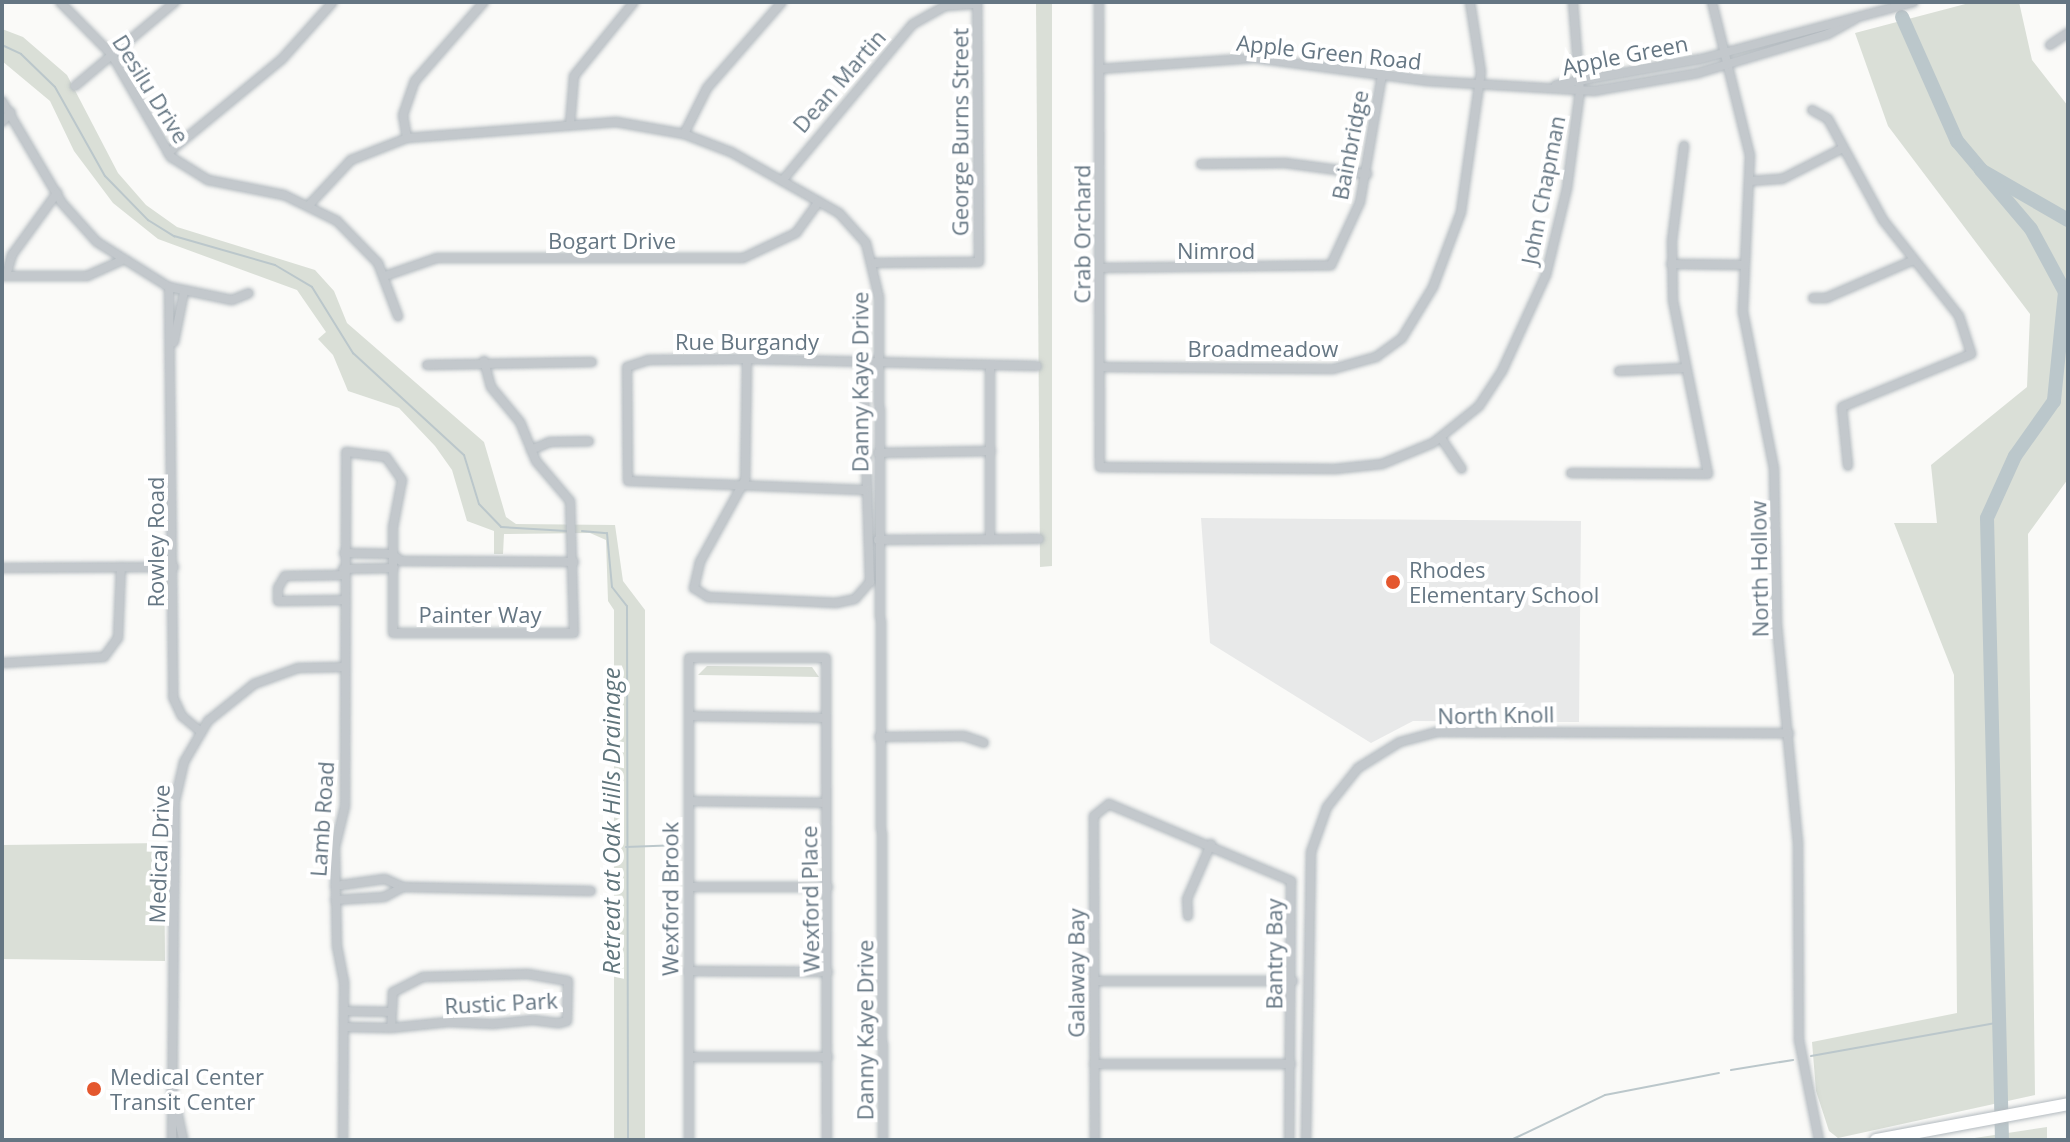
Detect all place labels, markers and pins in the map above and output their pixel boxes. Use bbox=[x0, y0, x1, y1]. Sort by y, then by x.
place label: Rhodes Elementary School bbox=[1409, 556, 1599, 608]
marker: Rhodes Elementary School bbox=[1384, 573, 1402, 591]
place label: Medical Center Transit Center bbox=[110, 1063, 264, 1114]
marker: Medical Center Transit Center bbox=[85, 1080, 103, 1098]

